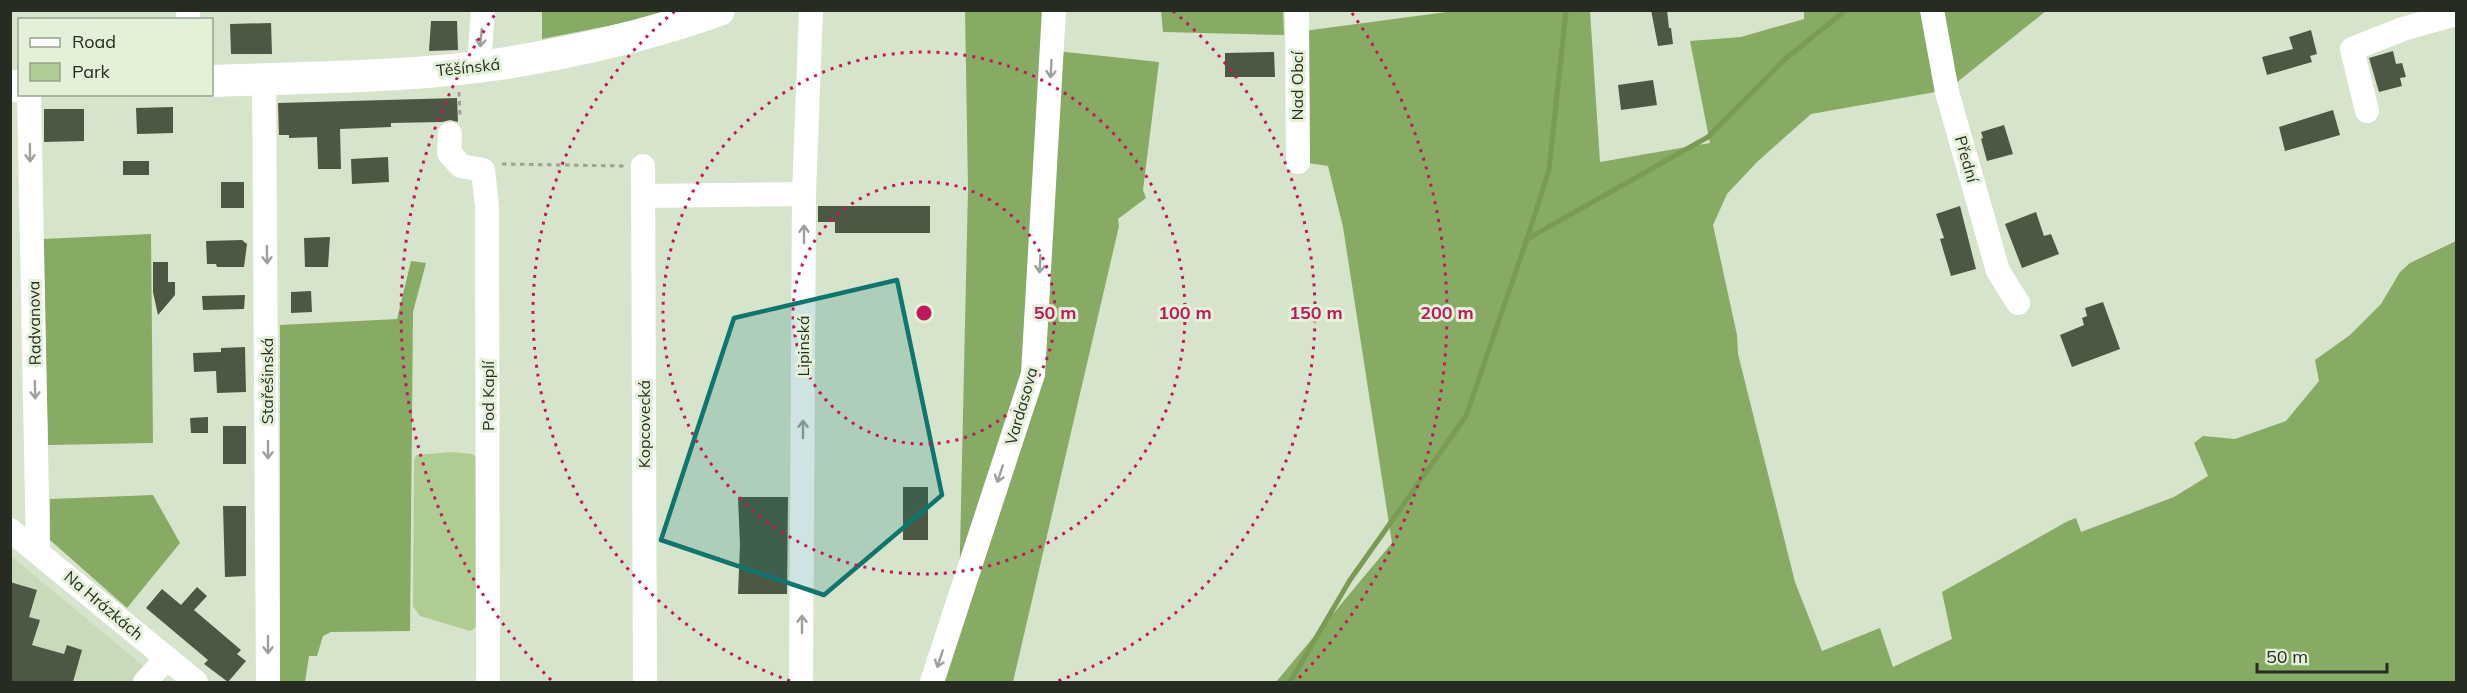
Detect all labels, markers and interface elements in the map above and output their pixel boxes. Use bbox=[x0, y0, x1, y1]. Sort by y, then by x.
legend bbox=[18, 18, 213, 96]
one-way arrow bbox=[475, 28, 486, 48]
text: Road bbox=[72, 30, 116, 53]
street label: Nad Obcí bbox=[1287, 50, 1307, 121]
street label: Těšínská bbox=[435, 54, 501, 80]
one-way arrow bbox=[1045, 58, 1056, 78]
text: Park bbox=[72, 60, 111, 83]
street label: Přední bbox=[1951, 133, 1983, 186]
one-way arrow bbox=[25, 142, 36, 162]
one-way arrow bbox=[798, 225, 810, 245]
one-way arrow bbox=[261, 245, 272, 265]
one-way arrow bbox=[1034, 253, 1045, 273]
street label: Radvanova bbox=[23, 281, 45, 365]
text: 50 m bbox=[1034, 301, 1076, 324]
text: 100 m bbox=[1158, 301, 1212, 324]
text: 150 m bbox=[1289, 301, 1343, 324]
text: 200 m bbox=[1420, 301, 1474, 324]
centre of rings bbox=[914, 303, 934, 323]
street label: Lipinská bbox=[793, 315, 813, 377]
street label: Stařešinská bbox=[257, 338, 277, 424]
street label: Pod Kaplí bbox=[478, 360, 498, 431]
street label: Vardasova bbox=[1000, 365, 1042, 447]
one-way arrow bbox=[29, 379, 41, 399]
street label: Kopcovecká bbox=[634, 380, 654, 468]
one-way arrow bbox=[797, 420, 809, 440]
one-way arrow bbox=[262, 440, 274, 460]
one-way arrow bbox=[994, 464, 1005, 483]
street label: Na Hrázkách bbox=[60, 566, 148, 644]
one-way arrow bbox=[796, 615, 808, 635]
one-way arrow bbox=[262, 635, 274, 655]
scale bar bbox=[2257, 636, 2388, 674]
text: 50 m bbox=[2266, 645, 2308, 668]
one-way arrow bbox=[933, 649, 944, 668]

